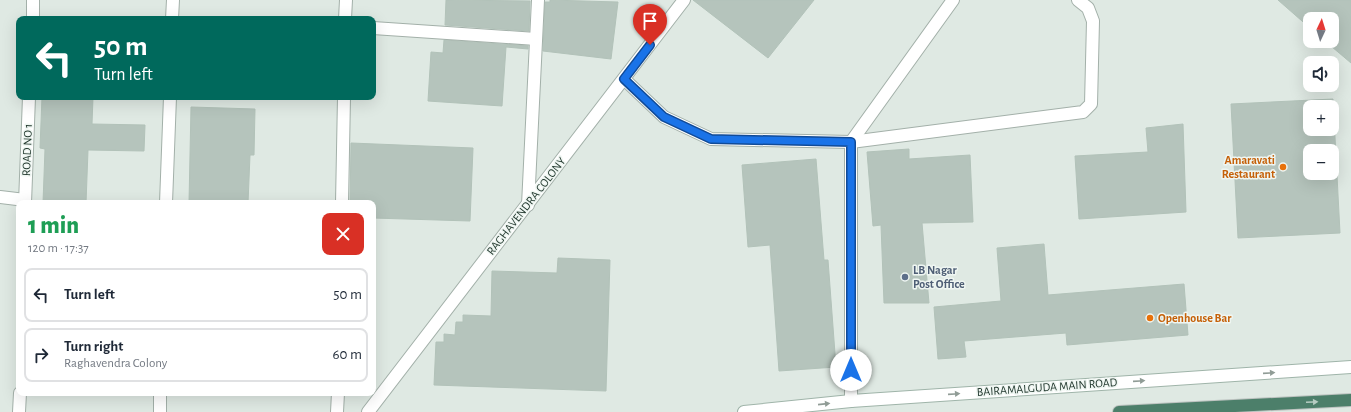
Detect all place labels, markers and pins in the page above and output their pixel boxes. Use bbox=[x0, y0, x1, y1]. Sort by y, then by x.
pin bbox=[633, 4, 667, 45]
place label: Amaravati Restaurant bbox=[1222, 154, 1275, 180]
marker: Amaravati Restaurant bbox=[1278, 162, 1288, 172]
place label: LB Nagar Post Office bbox=[913, 264, 965, 290]
marker: LB Nagar Post Office bbox=[900, 272, 910, 282]
place label: Openhouse Bar bbox=[1158, 312, 1232, 324]
marker: Openhouse Bar bbox=[1145, 313, 1155, 323]

